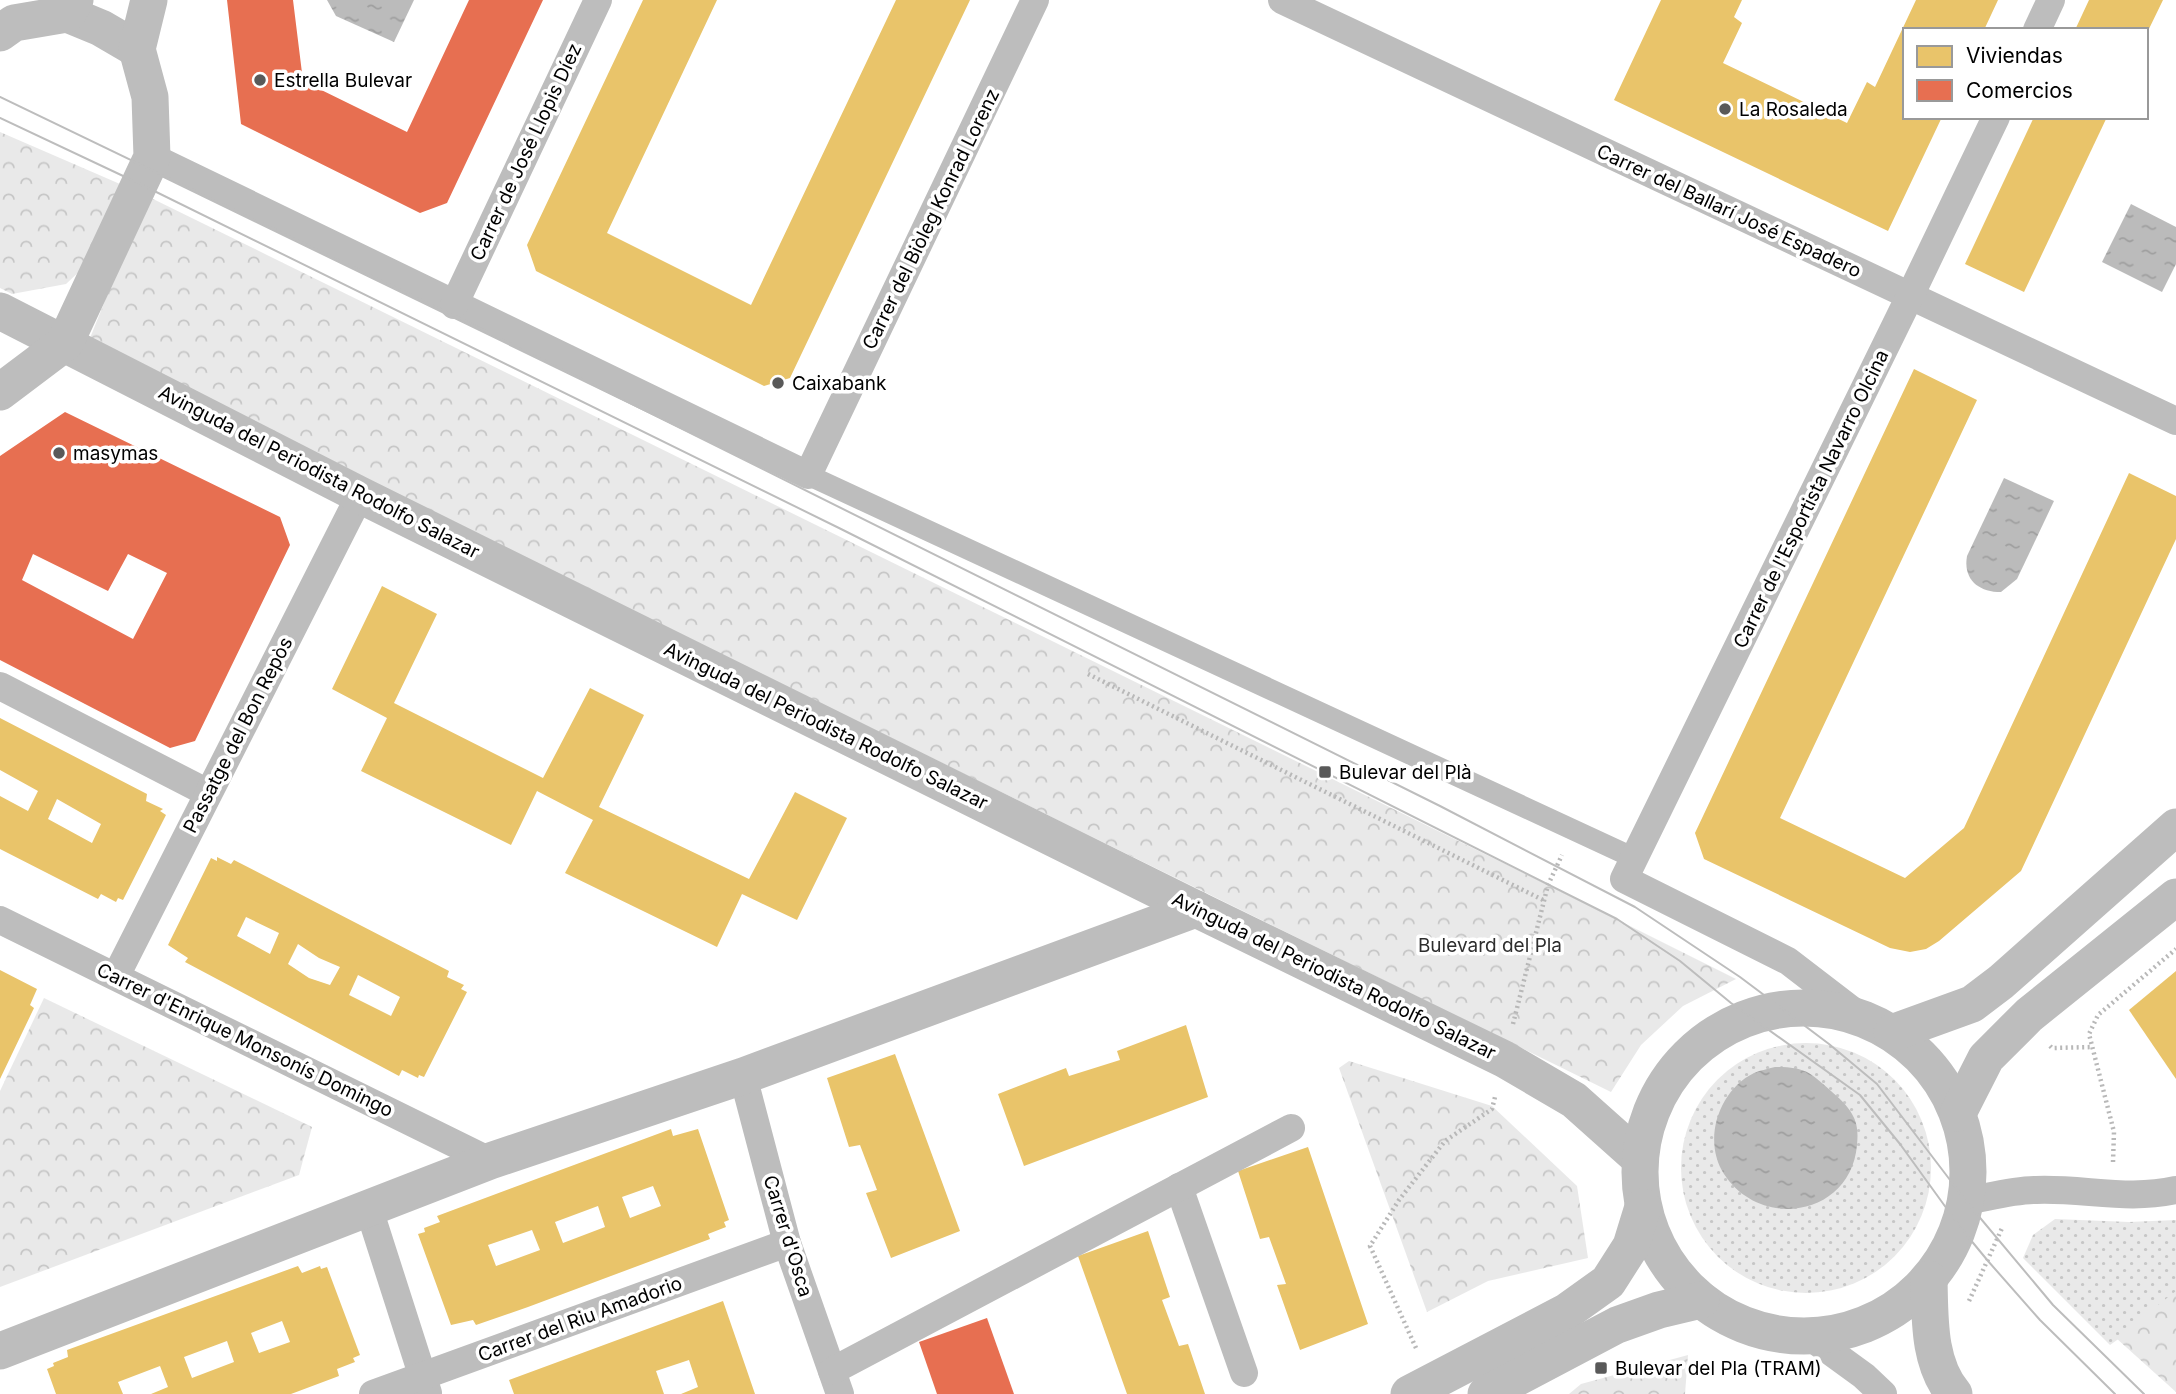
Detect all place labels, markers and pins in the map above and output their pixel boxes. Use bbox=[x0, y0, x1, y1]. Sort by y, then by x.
place label: Estrella Bulevar bbox=[274, 69, 412, 92]
marker: Estrella Bulevar bbox=[252, 72, 268, 88]
place label: La Rosaleda bbox=[1739, 98, 1848, 121]
marker: La Rosaleda bbox=[1717, 101, 1733, 117]
place label: Caixabank bbox=[792, 372, 887, 395]
marker: Caixabank bbox=[770, 375, 786, 391]
place label: masymas bbox=[73, 442, 158, 465]
marker: masymas bbox=[51, 445, 67, 461]
place label: Bulevar del Plà bbox=[1339, 761, 1472, 784]
marker: Bulevar del Plà bbox=[1317, 764, 1333, 780]
place label: Bulevar del Pla (TRAM) bbox=[1615, 1357, 1822, 1380]
marker: Bulevar del Pla (TRAM) bbox=[1593, 1360, 1609, 1376]

